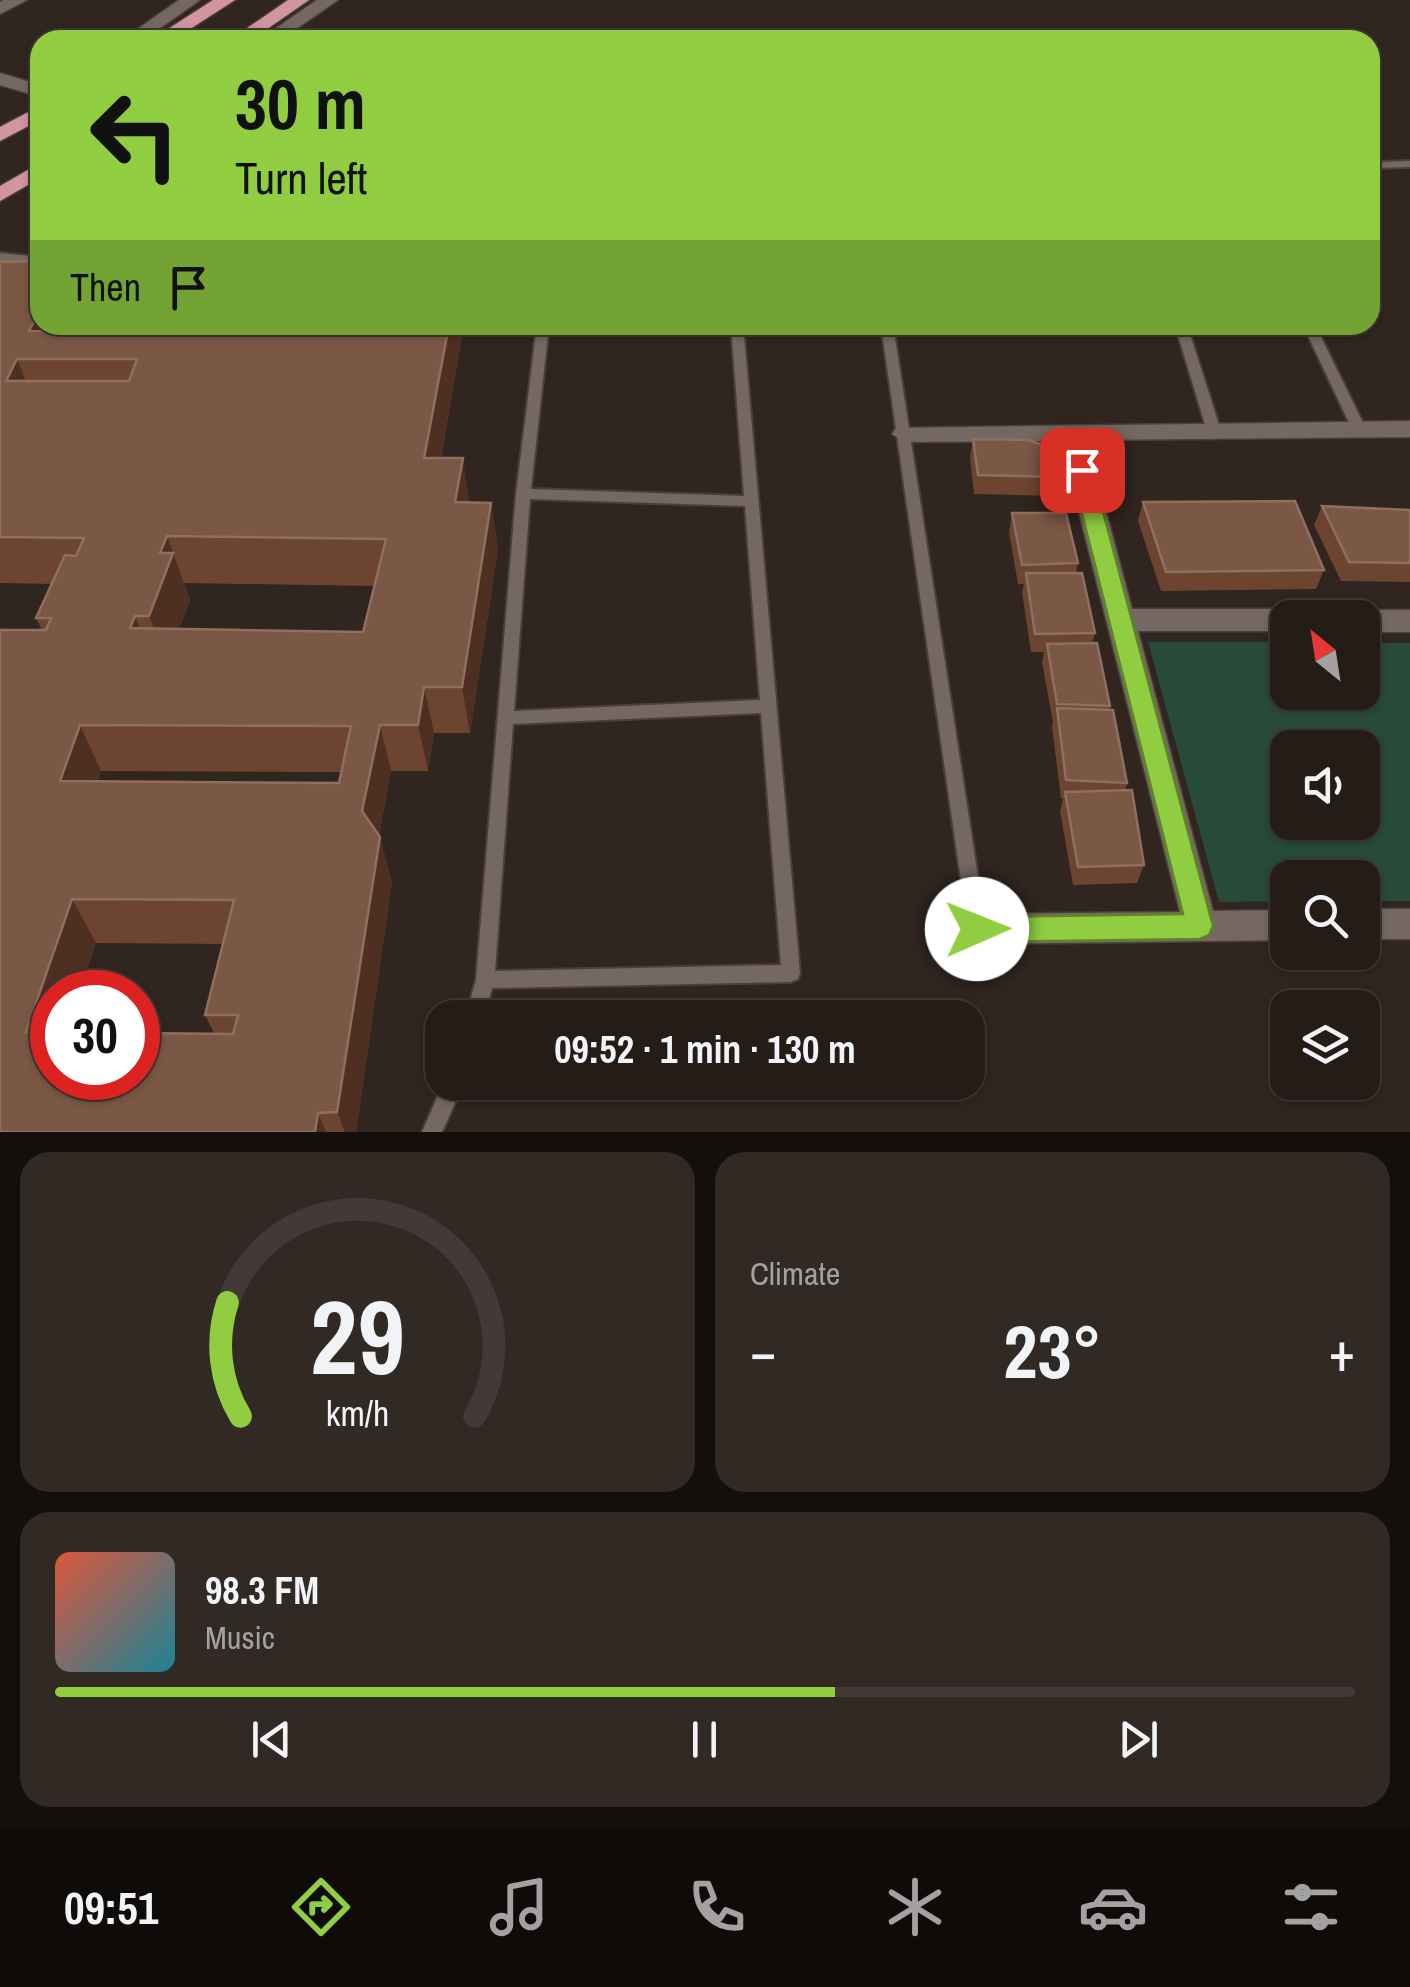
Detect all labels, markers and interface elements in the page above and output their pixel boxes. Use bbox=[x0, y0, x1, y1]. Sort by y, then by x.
text: 30 m bbox=[235, 57, 366, 151]
icon: left bbox=[70, 70, 200, 200]
text: Turn left bbox=[235, 147, 367, 208]
icon: arrive bbox=[161, 260, 216, 315]
text: Then bbox=[70, 262, 141, 313]
pin bbox=[1040, 428, 1125, 513]
icon: arrive bbox=[1055, 443, 1110, 498]
north arrow bbox=[1270, 600, 1380, 710]
map controls bbox=[1270, 600, 1380, 1100]
button: sound bbox=[1270, 730, 1380, 840]
button: search bbox=[1270, 860, 1380, 970]
position arrow bbox=[925, 877, 1029, 981]
speed limit sign: 30 bbox=[30, 970, 160, 1100]
button: layers bbox=[1270, 990, 1380, 1100]
text: 09:52 · 1 min · 130 m bbox=[554, 1024, 856, 1075]
text: Climate bbox=[750, 1252, 840, 1295]
text: 29 bbox=[310, 1266, 405, 1406]
text: 23° bbox=[1003, 1300, 1102, 1401]
text: − bbox=[750, 1314, 776, 1388]
text: + bbox=[1329, 1314, 1355, 1388]
text: km/h bbox=[326, 1389, 389, 1437]
text: 98.3 FM bbox=[205, 1565, 319, 1616]
text: Music bbox=[205, 1616, 275, 1659]
icon: previous bbox=[244, 1712, 299, 1767]
icon: pause bbox=[677, 1712, 732, 1767]
icon: next bbox=[1111, 1712, 1166, 1767]
icon: directions bbox=[286, 1872, 356, 1942]
icon: music bbox=[484, 1872, 554, 1942]
icon: phone bbox=[682, 1872, 752, 1942]
icon: climate bbox=[880, 1872, 950, 1942]
icon: car bbox=[1078, 1872, 1148, 1942]
icon: filters bbox=[1276, 1872, 1346, 1942]
text: 09:51 bbox=[64, 1877, 158, 1938]

